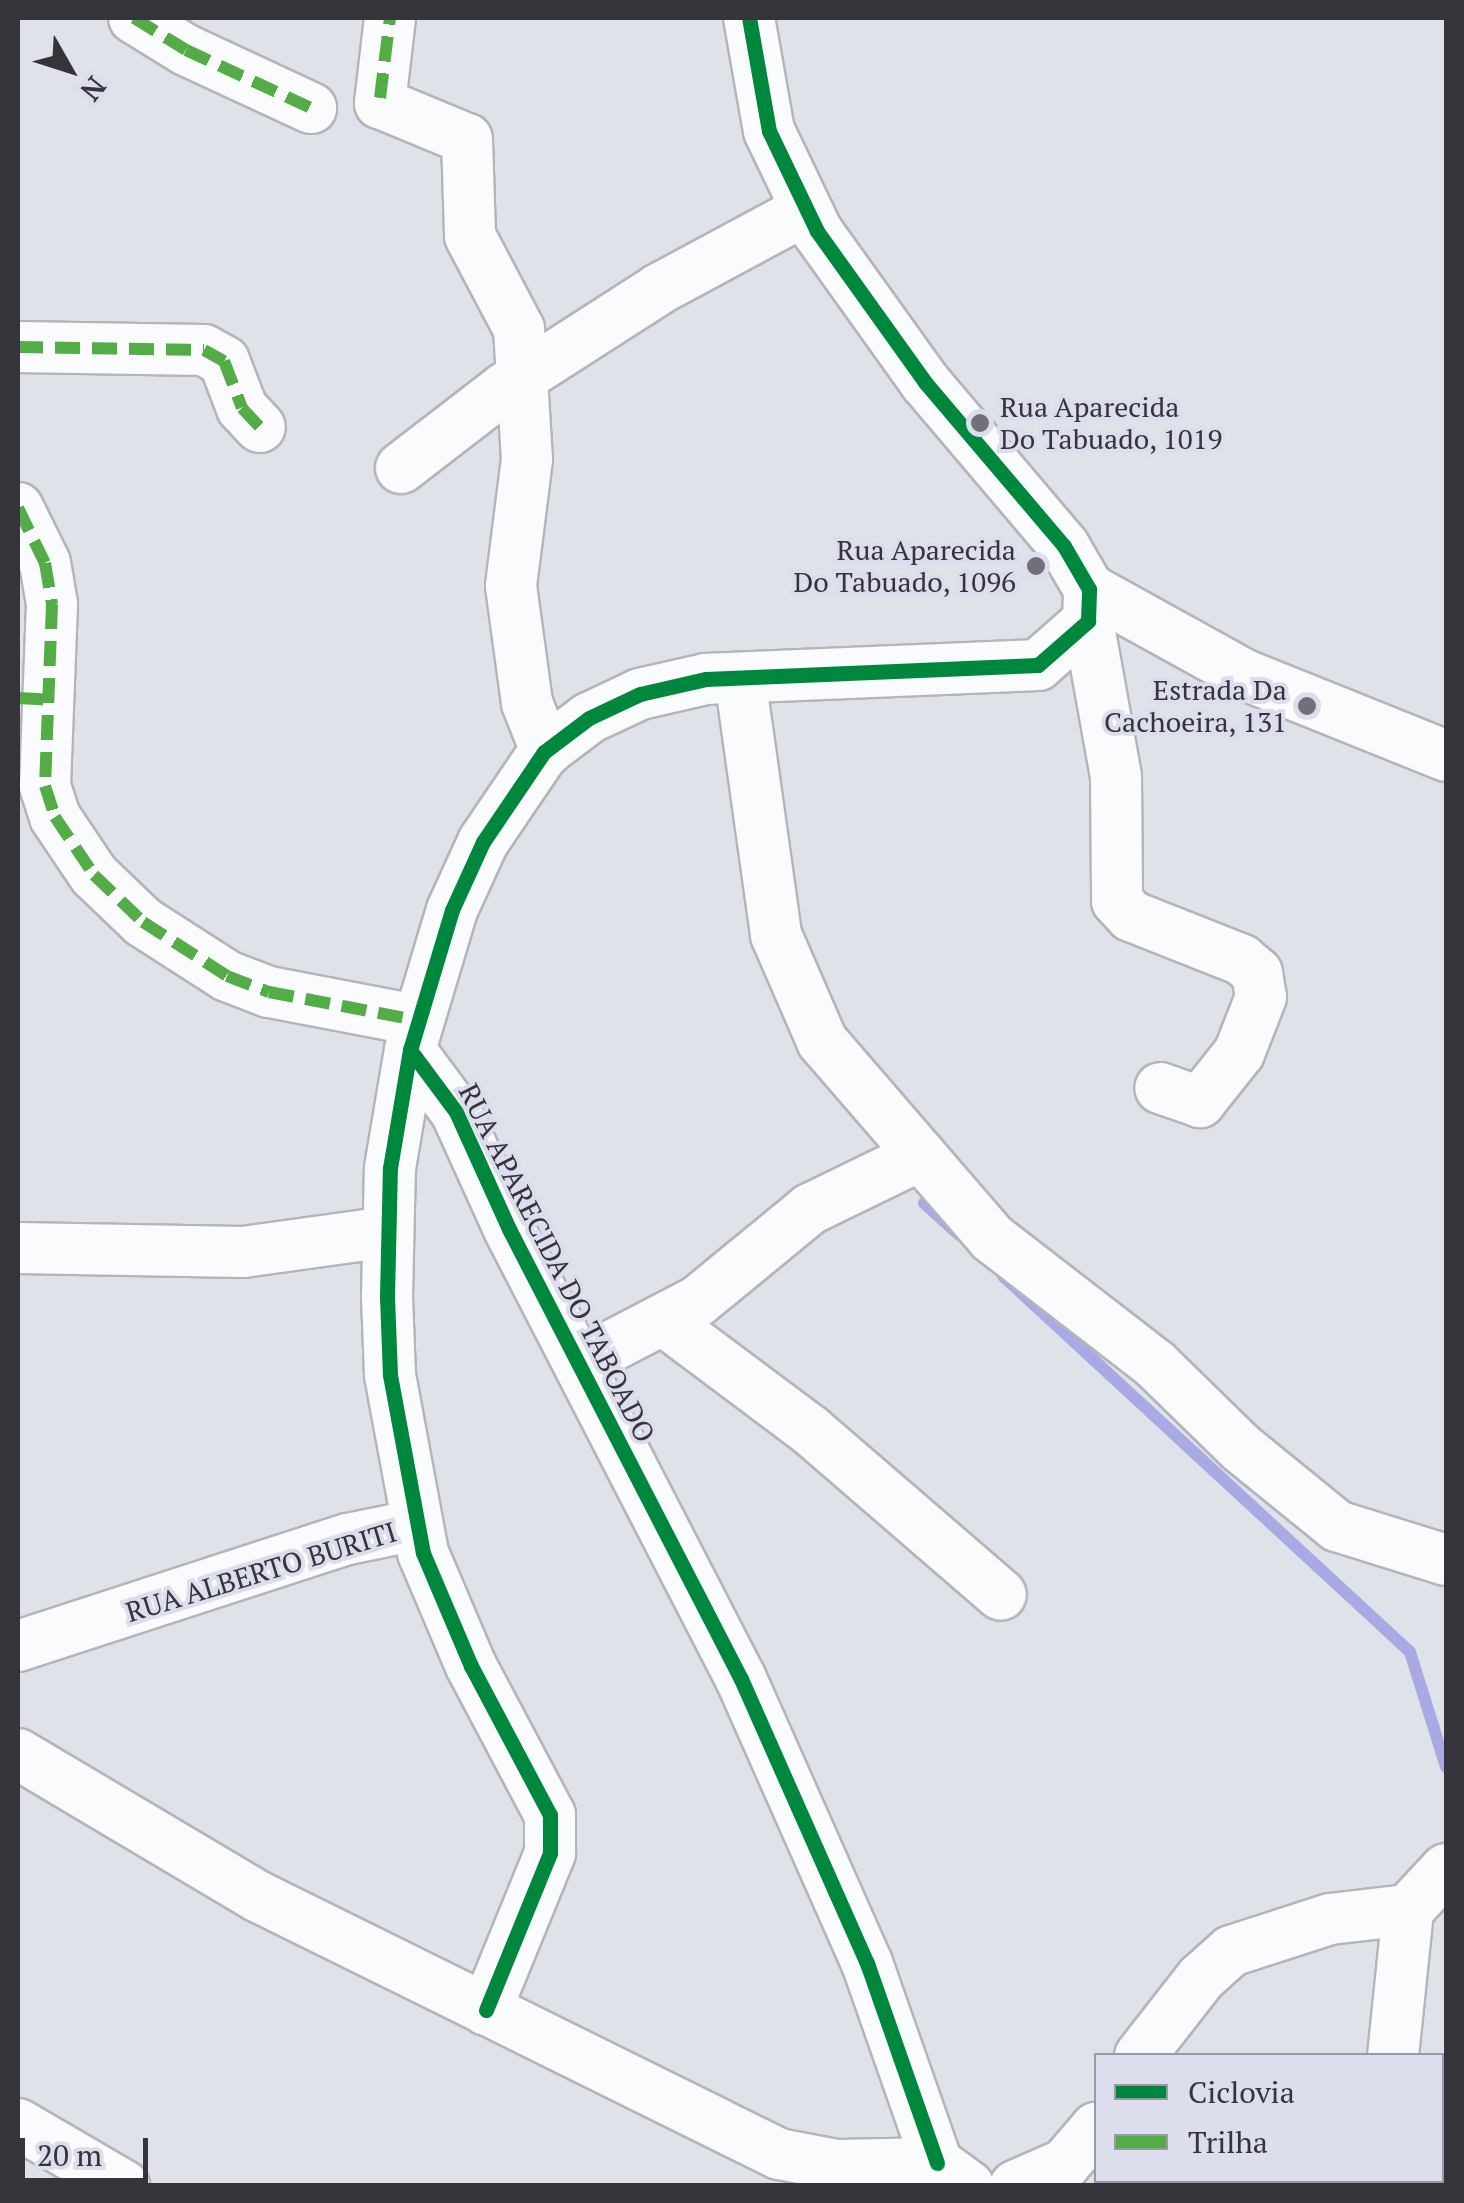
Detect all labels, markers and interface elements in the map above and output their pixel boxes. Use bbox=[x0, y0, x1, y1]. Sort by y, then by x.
north arrow bbox=[20, 20, 120, 120]
text: N bbox=[73, 69, 115, 109]
place label: Rua Aparecida Do Tabuado, 1019 bbox=[1000, 390, 1224, 456]
marker: Rua Aparecida Do Tabuado, 1019 bbox=[969, 412, 991, 434]
place label: Rua Aparecida Do Tabuado, 1096 bbox=[792, 533, 1016, 599]
marker: Rua Aparecida Do Tabuado, 1096 bbox=[1025, 555, 1047, 577]
place label: Estrada Da Cachoeira, 131 bbox=[1103, 673, 1287, 739]
marker: Estrada Da Cachoeira, 131 bbox=[1296, 695, 1318, 717]
street label: RUA APARECIDA DO TABOADO bbox=[451, 1077, 663, 1449]
street label: RUA ALBERTO BURITI bbox=[121, 1515, 401, 1629]
legend bbox=[1094, 2053, 1444, 2183]
text: Ciclovia bbox=[1188, 2072, 1295, 2112]
scale bar bbox=[25, 2118, 152, 2180]
text: Trilha bbox=[1188, 2122, 1268, 2162]
text: 20 m bbox=[37, 2135, 102, 2175]

